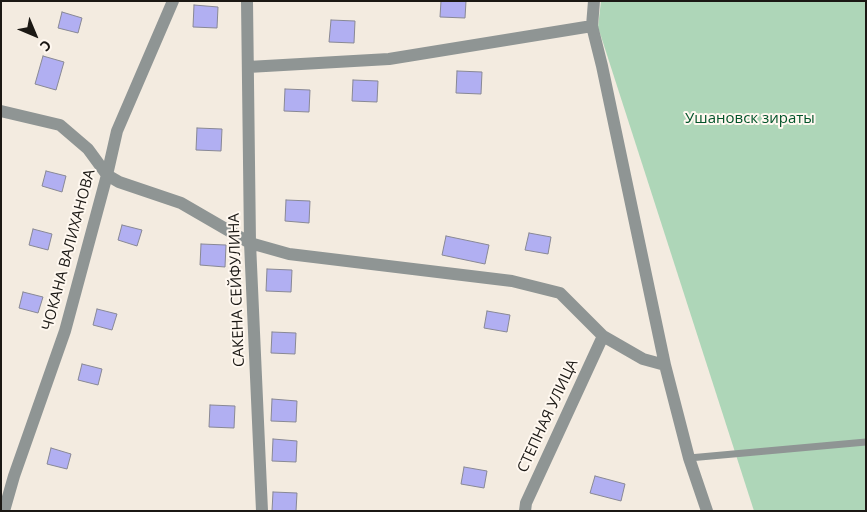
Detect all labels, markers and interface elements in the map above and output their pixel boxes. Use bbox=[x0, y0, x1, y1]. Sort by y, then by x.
north arrow bbox=[10, 10, 60, 60]
text: С bbox=[36, 36, 56, 56]
park label: Ушановск зираты bbox=[685, 110, 815, 128]
street label: ЧОКАНА ВАЛИХАНОВА bbox=[39, 167, 99, 333]
street label: САКЕНА СЕЙФУЛИНА bbox=[225, 213, 249, 367]
street label: СТЕПНАЯ УЛИЦА bbox=[514, 357, 582, 475]

